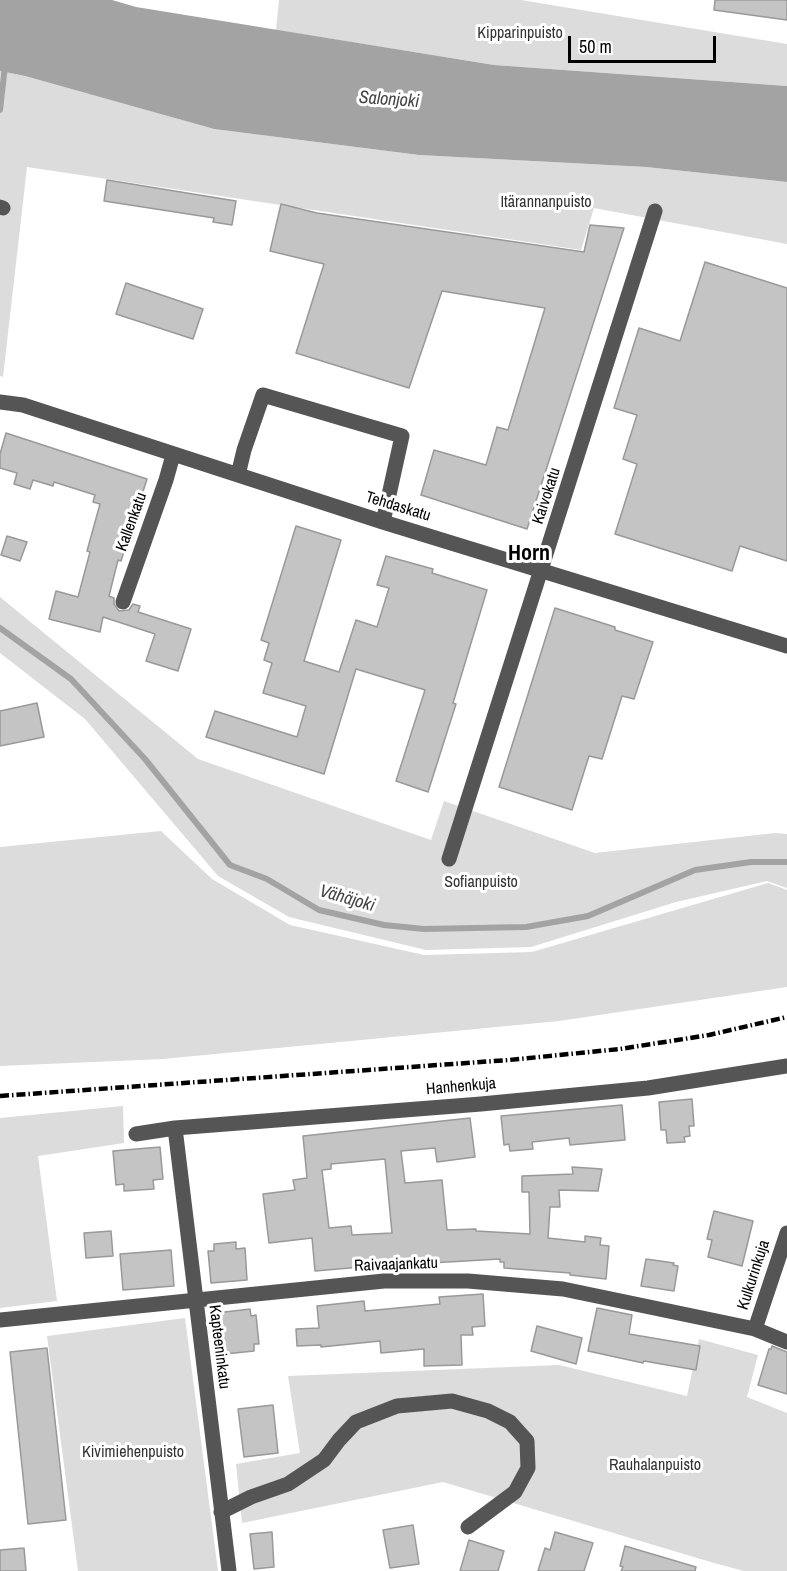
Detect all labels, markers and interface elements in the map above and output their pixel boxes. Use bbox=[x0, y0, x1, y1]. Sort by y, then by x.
park label: Kipparinpuisto bbox=[477, 24, 563, 44]
scale bar bbox=[571, 24, 720, 62]
text: 50 m bbox=[579, 34, 612, 59]
water label: Salonjoki bbox=[358, 87, 420, 113]
park label: Itärannanpuisto bbox=[500, 193, 592, 213]
street label: Kaivokatu bbox=[529, 465, 565, 527]
street label: Tehdaskatu bbox=[363, 488, 433, 526]
street label: Kallenkatu bbox=[113, 490, 151, 554]
district label: Horn bbox=[508, 541, 550, 567]
park label: Sofianpuisto bbox=[444, 873, 518, 893]
water label: Vähäjoki bbox=[317, 881, 377, 917]
street label: Hanhenkuja bbox=[425, 1074, 497, 1100]
street label: Kulkurinkuja bbox=[734, 1238, 774, 1312]
street label: Raivaajankatu bbox=[354, 1254, 438, 1276]
street label: Kapteeninkatu bbox=[204, 1304, 234, 1390]
park label: Kivimiehenpuisto bbox=[82, 1443, 184, 1463]
park label: Rauhalanpuisto bbox=[609, 1456, 701, 1476]

